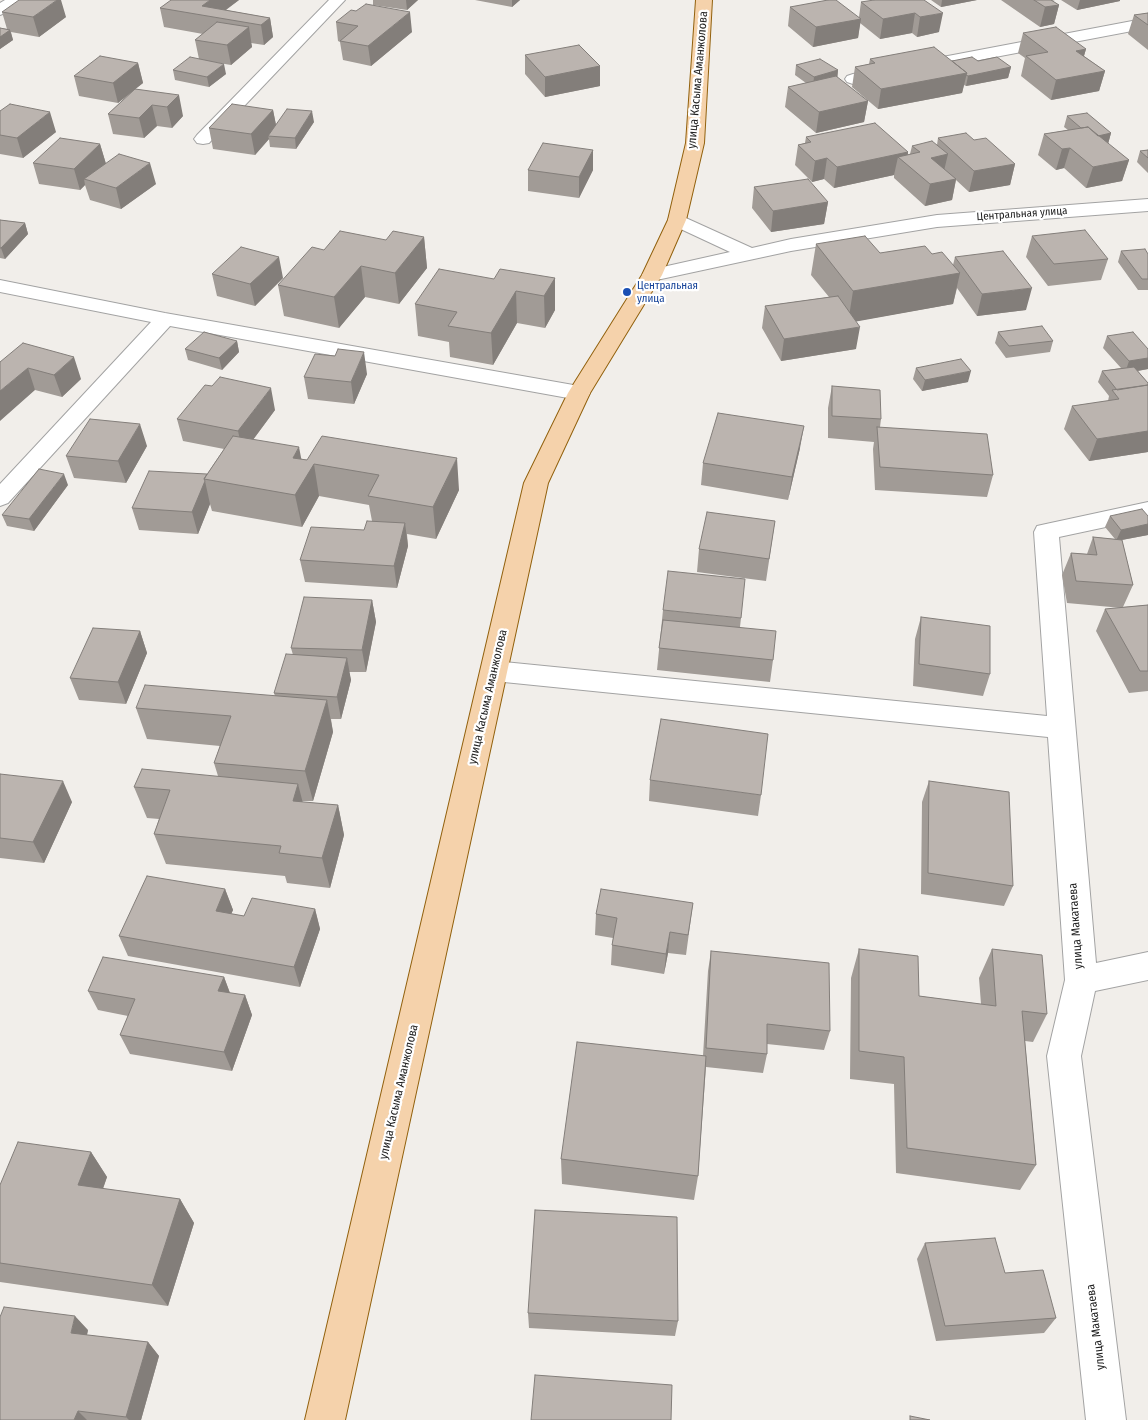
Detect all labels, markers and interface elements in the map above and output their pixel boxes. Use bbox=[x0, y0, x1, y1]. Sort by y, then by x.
street label: улица Касыма Аманжолова bbox=[685, 11, 711, 149]
street label: Центральная улица bbox=[976, 204, 1068, 224]
place label: Центральная улица bbox=[637, 279, 698, 305]
marker: Центральная улица bbox=[621, 286, 633, 298]
street label: улица Касыма Аманжолова bbox=[465, 628, 511, 766]
street label: улица Макатаева bbox=[1066, 882, 1086, 970]
street label: улица Касыма Аманжолова bbox=[376, 1023, 422, 1161]
street label: улица Макатаева bbox=[1084, 1283, 1108, 1371]

